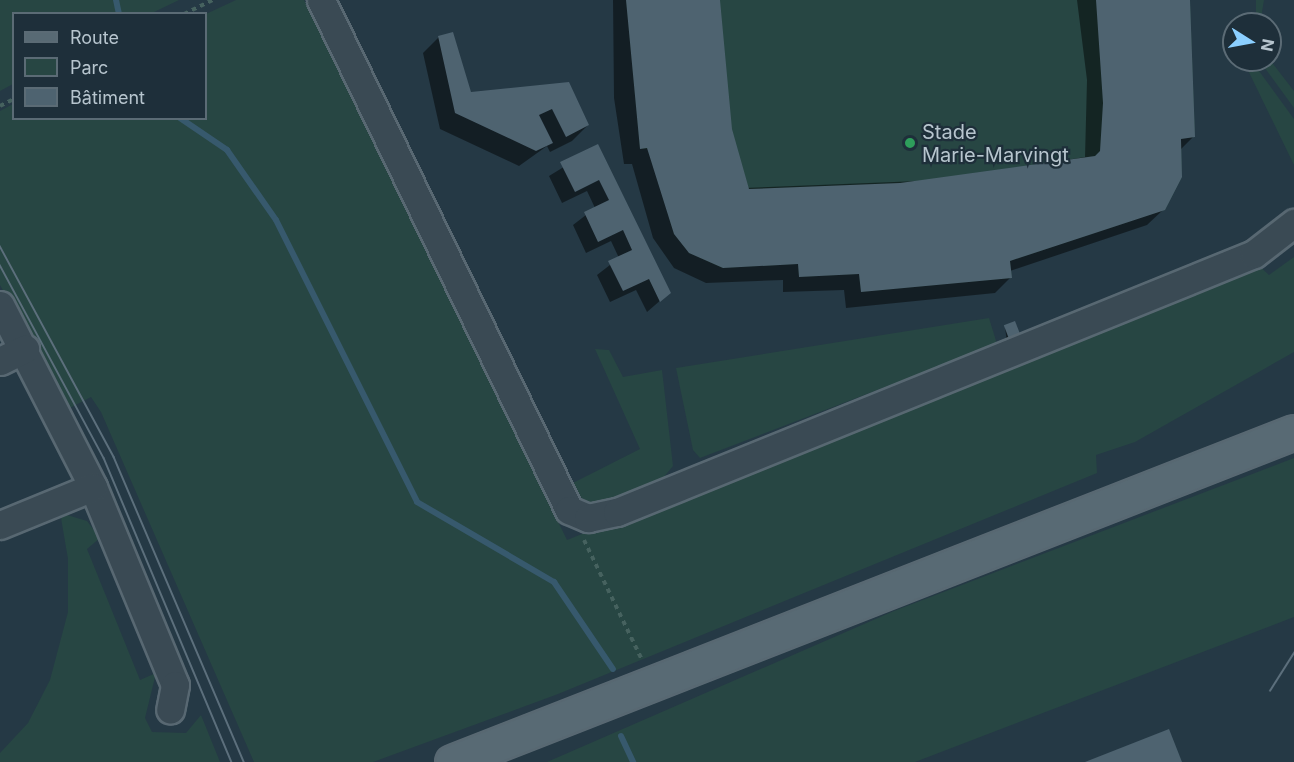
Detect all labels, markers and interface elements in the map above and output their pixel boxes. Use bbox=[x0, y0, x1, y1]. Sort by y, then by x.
legend bbox=[12, 12, 207, 120]
north arrow bbox=[1222, 12, 1282, 72]
text: Route bbox=[70, 27, 119, 48]
text: N bbox=[1257, 37, 1279, 53]
text: Parc bbox=[70, 57, 108, 78]
text: Bâtiment bbox=[70, 87, 145, 108]
place label: Stade Marie-Marvingt bbox=[922, 120, 1069, 167]
marker: Stade Marie-Marvingt bbox=[903, 136, 917, 150]

